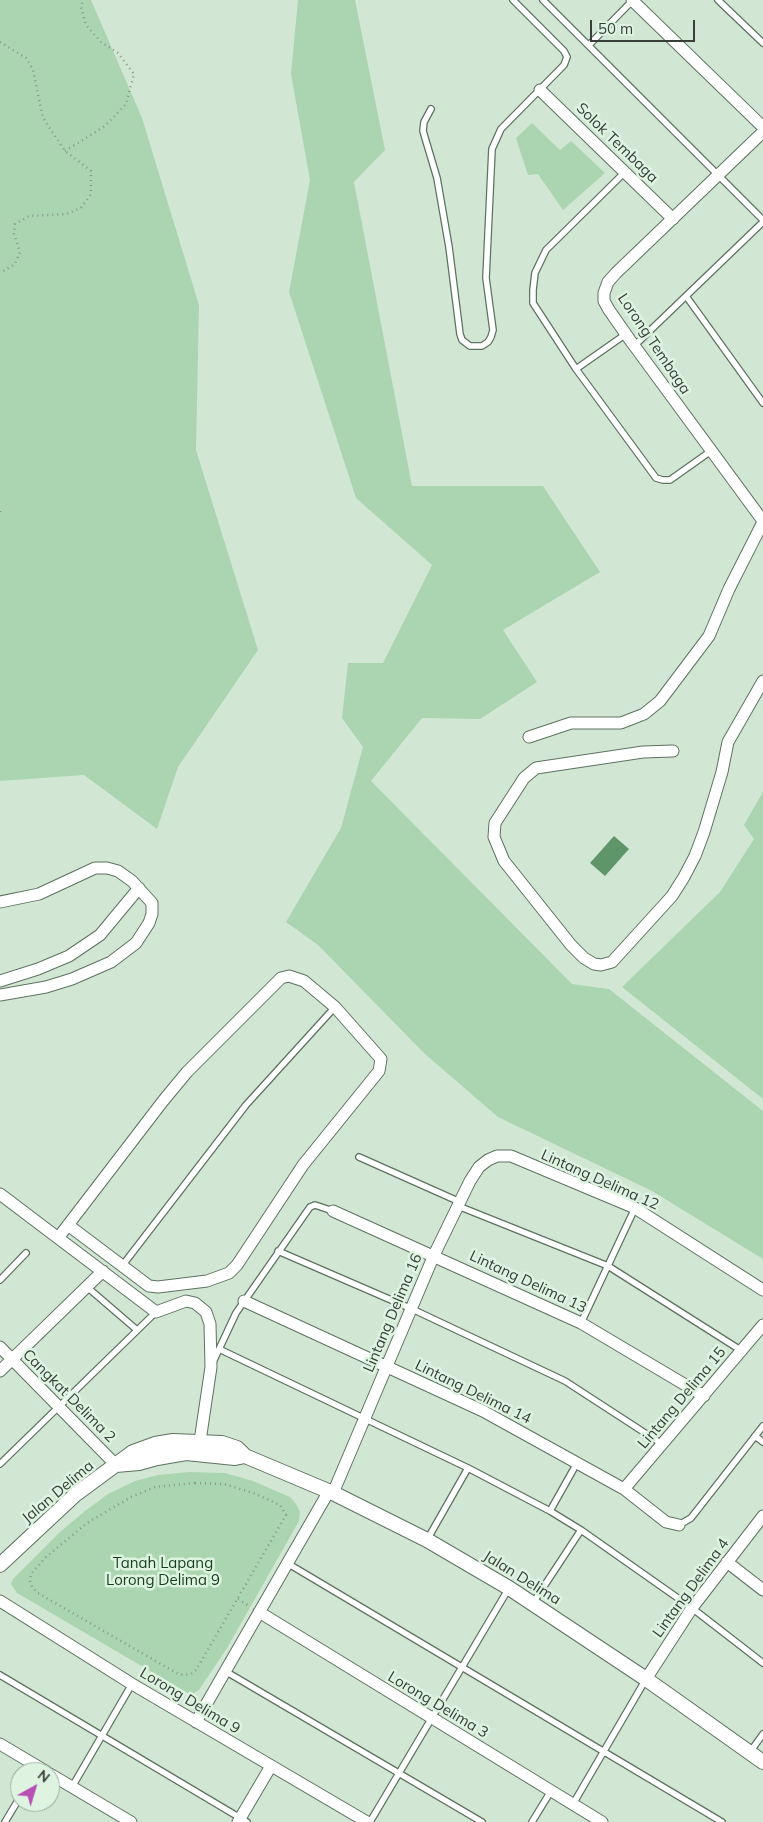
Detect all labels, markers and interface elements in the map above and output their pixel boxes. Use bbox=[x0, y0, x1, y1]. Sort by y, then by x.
scale bar bbox=[593, 10, 698, 42]
text: 50 m bbox=[598, 19, 633, 38]
street label: Solok Tembaga bbox=[572, 99, 662, 187]
street label: Lorong Tembaga bbox=[614, 290, 694, 398]
street label: Lintang Delima 12 bbox=[538, 1146, 662, 1214]
street label: Lintang Delima 13 bbox=[467, 1247, 589, 1317]
street label: Lintang Delima 16 bbox=[360, 1251, 426, 1375]
street label: Lintang Delima 15 bbox=[634, 1344, 730, 1452]
street label: Cangkat Delima 2 bbox=[19, 1346, 119, 1446]
street label: Lintang Delima 14 bbox=[412, 1356, 534, 1428]
street label: Jalan Delima bbox=[19, 1457, 97, 1527]
street label: Lintang Delima 4 bbox=[649, 1535, 733, 1641]
street label: Jalan Delima bbox=[480, 1547, 564, 1609]
park label: Tanah Lapang Lorong Delima 9 bbox=[106, 1554, 220, 1589]
street label: Lorong Delima 9 bbox=[137, 1664, 243, 1738]
street label: Lorong Delima 3 bbox=[385, 1668, 491, 1742]
north arrow bbox=[10, 1762, 60, 1812]
text: N bbox=[34, 1766, 54, 1786]

